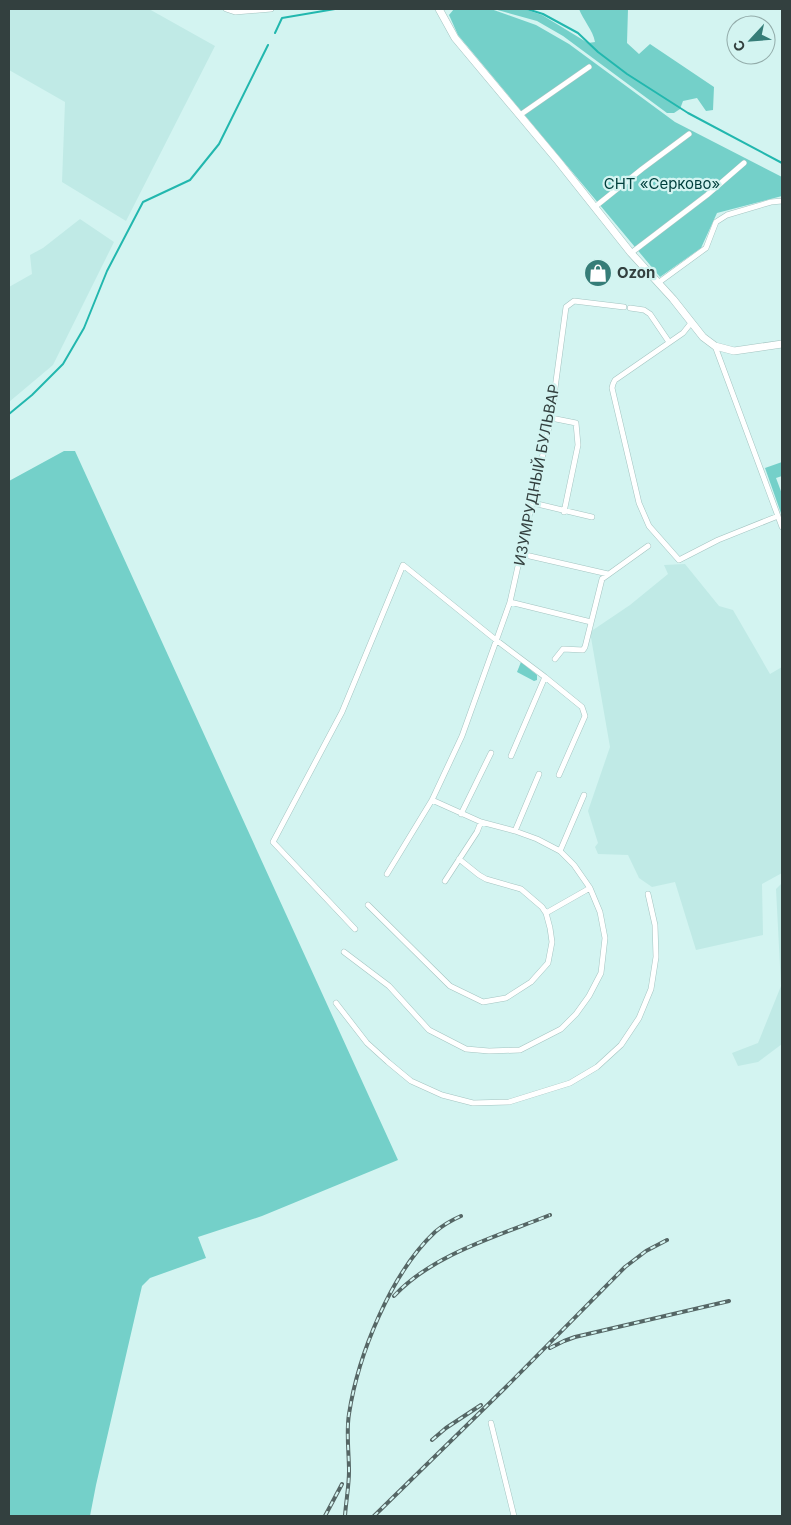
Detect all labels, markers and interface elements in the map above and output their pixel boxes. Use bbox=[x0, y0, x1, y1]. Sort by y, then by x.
north arrow bbox=[726, 15, 776, 65]
text: С bbox=[729, 38, 749, 54]
park label: СНТ «Серково» bbox=[604, 174, 720, 193]
shop icon: Ozon bbox=[583, 258, 613, 288]
place label: Ozon bbox=[617, 263, 655, 282]
street label: ИЗУМРУДНЫЙ БУЛЬВАР bbox=[510, 382, 563, 567]

